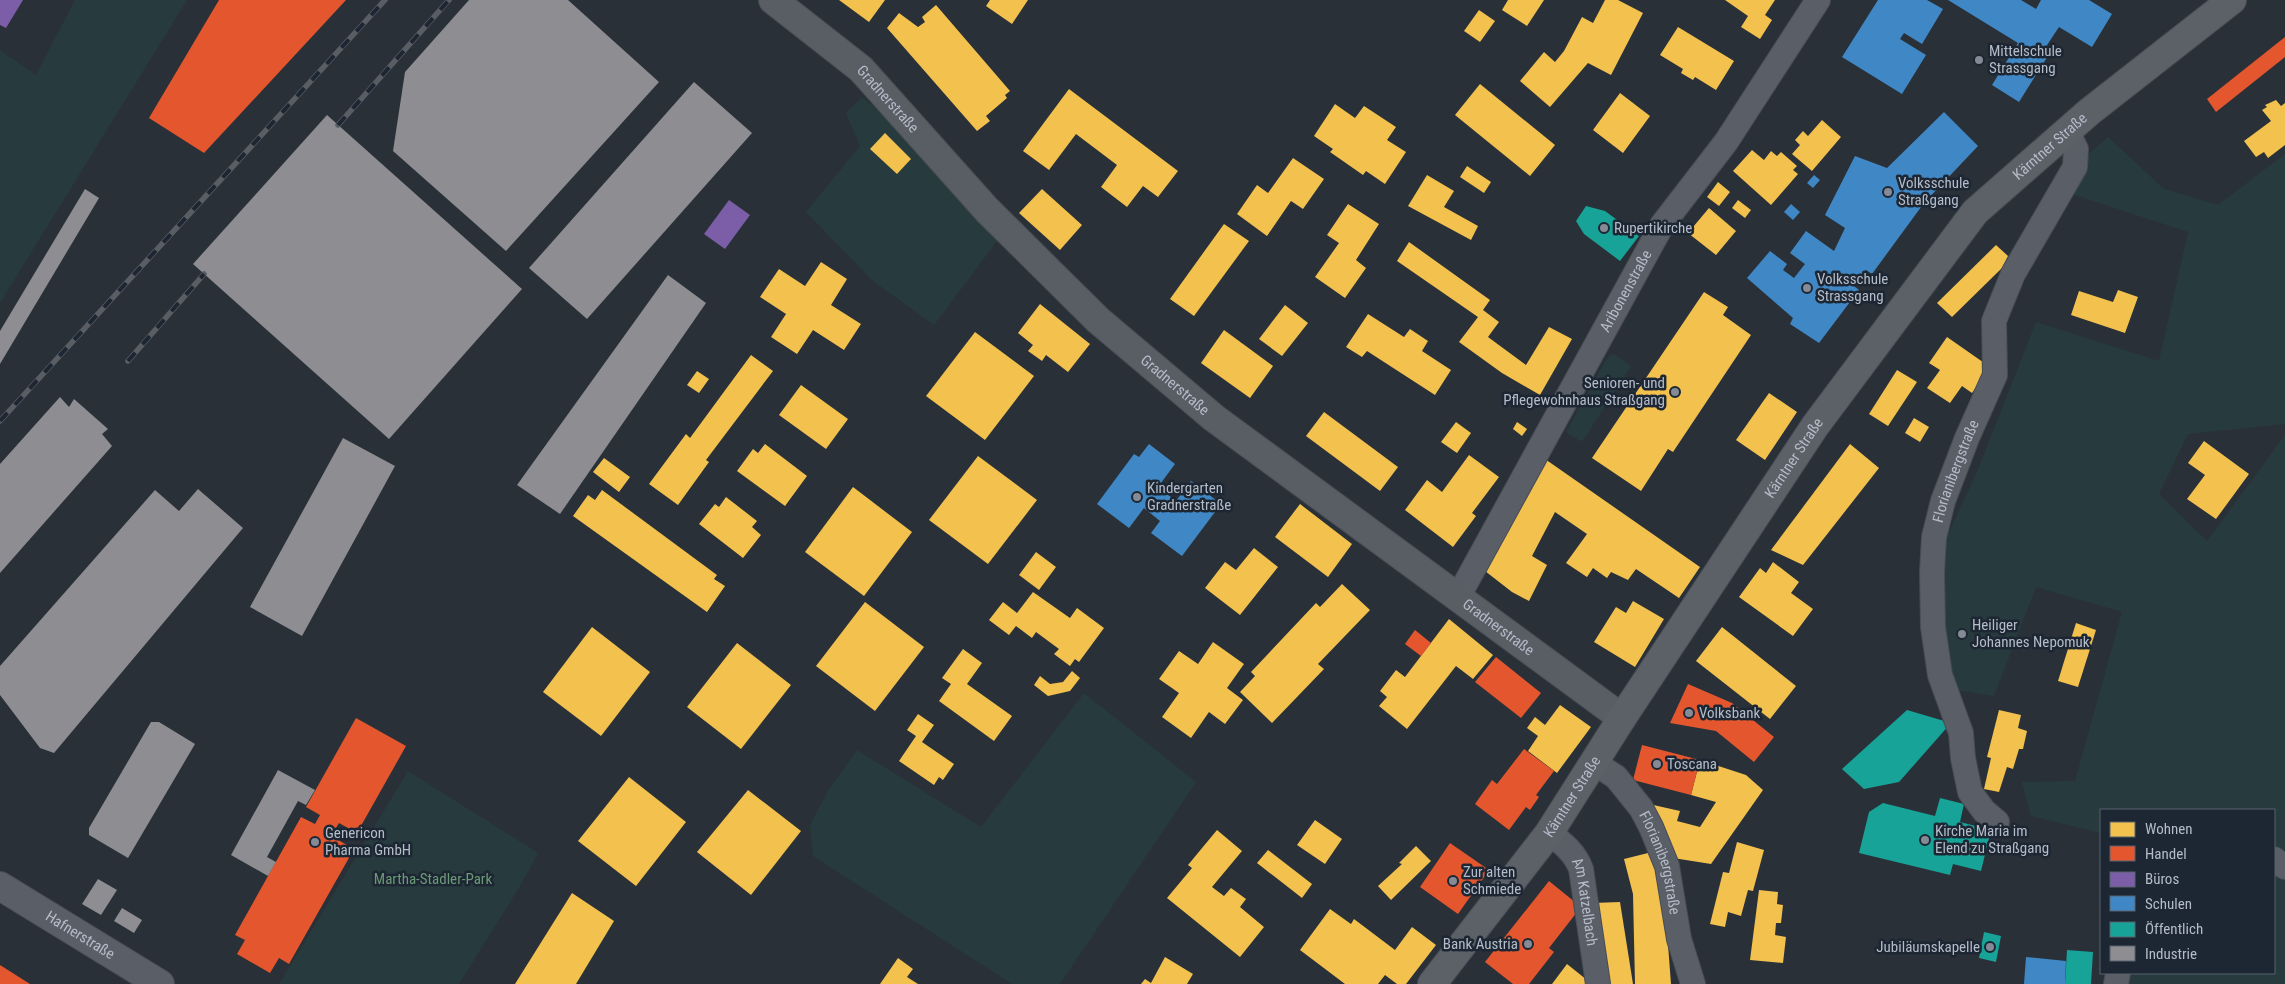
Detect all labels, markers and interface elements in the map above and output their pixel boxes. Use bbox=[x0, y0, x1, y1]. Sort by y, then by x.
place label: Mittelschule Strassgang bbox=[1989, 42, 2062, 77]
marker: Mittelschule Strassgang bbox=[1973, 54, 1985, 66]
street label: Gradnerstraße bbox=[853, 62, 923, 136]
street label: Kärntner Straße bbox=[2009, 109, 2091, 184]
place label: Volksschule Straßgang bbox=[1898, 174, 1969, 209]
marker: Volksschule Straßgang bbox=[1882, 186, 1894, 198]
place label: Rupertikirche bbox=[1614, 219, 1692, 237]
marker: Rupertikirche bbox=[1598, 222, 1610, 234]
street label: Aribonenstraße bbox=[1596, 247, 1656, 335]
place label: Volksschule Strassgang bbox=[1817, 270, 1888, 305]
marker: Volksschule Strassgang bbox=[1801, 282, 1813, 294]
street label: Gradnerstraße bbox=[1137, 351, 1213, 419]
place label: Senioren- und Pflegewohnhaus Straßgang bbox=[1503, 374, 1665, 409]
marker: Senioren- und Pflegewohnhaus Straßgang bbox=[1669, 386, 1681, 398]
street label: Kärntner Straße bbox=[1761, 414, 1827, 501]
street label: Florianibergstraße bbox=[1929, 417, 1983, 524]
place label: Kindergarten Gradnerstraße bbox=[1147, 479, 1231, 514]
marker: Kindergarten Gradnerstraße bbox=[1131, 491, 1143, 503]
street label: Gradnerstraße bbox=[1459, 595, 1538, 659]
place label: Heiliger Johannes Nepomuk bbox=[1972, 616, 2090, 651]
marker: Heiliger Johannes Nepomuk bbox=[1956, 628, 1968, 640]
place label: Volksbank bbox=[1699, 704, 1760, 722]
marker: Volksbank bbox=[1683, 707, 1695, 719]
street label: Kärntner Straße bbox=[1540, 753, 1604, 841]
place label: Toscana bbox=[1667, 755, 1717, 773]
marker: Toscana bbox=[1651, 758, 1663, 770]
street label: Florianibergstraße bbox=[1635, 808, 1684, 916]
legend bbox=[2100, 809, 2275, 974]
text: Wohnen bbox=[2145, 820, 2193, 838]
place label: Kirche Maria im Elend zu Straßgang bbox=[1935, 822, 2049, 857]
place label: Genericon Pharma GmbH bbox=[325, 824, 411, 859]
marker: Kirche Maria im Elend zu Straßgang bbox=[1919, 834, 1931, 846]
marker: Genericon Pharma GmbH bbox=[309, 836, 321, 848]
text: Handel bbox=[2145, 845, 2187, 863]
street label: Am Katzelbach bbox=[1568, 854, 1601, 947]
place label: Zur alten Schmiede bbox=[1463, 863, 1521, 898]
park label: Martha-Stadler-Park bbox=[374, 870, 492, 888]
text: Büros bbox=[2145, 870, 2179, 888]
marker: Zur alten Schmiede bbox=[1447, 875, 1459, 887]
text: Schulen bbox=[2145, 895, 2192, 913]
street label: Hafnerstraße bbox=[42, 907, 118, 963]
text: Öffentlich bbox=[2145, 920, 2203, 938]
place label: Bank Austria bbox=[1443, 935, 1518, 953]
marker: Bank Austria bbox=[1522, 938, 1534, 950]
place label: Jubiläumskapelle bbox=[1876, 938, 1980, 956]
marker: Jubiläumskapelle bbox=[1984, 941, 1996, 953]
text: Industrie bbox=[2145, 945, 2197, 963]

